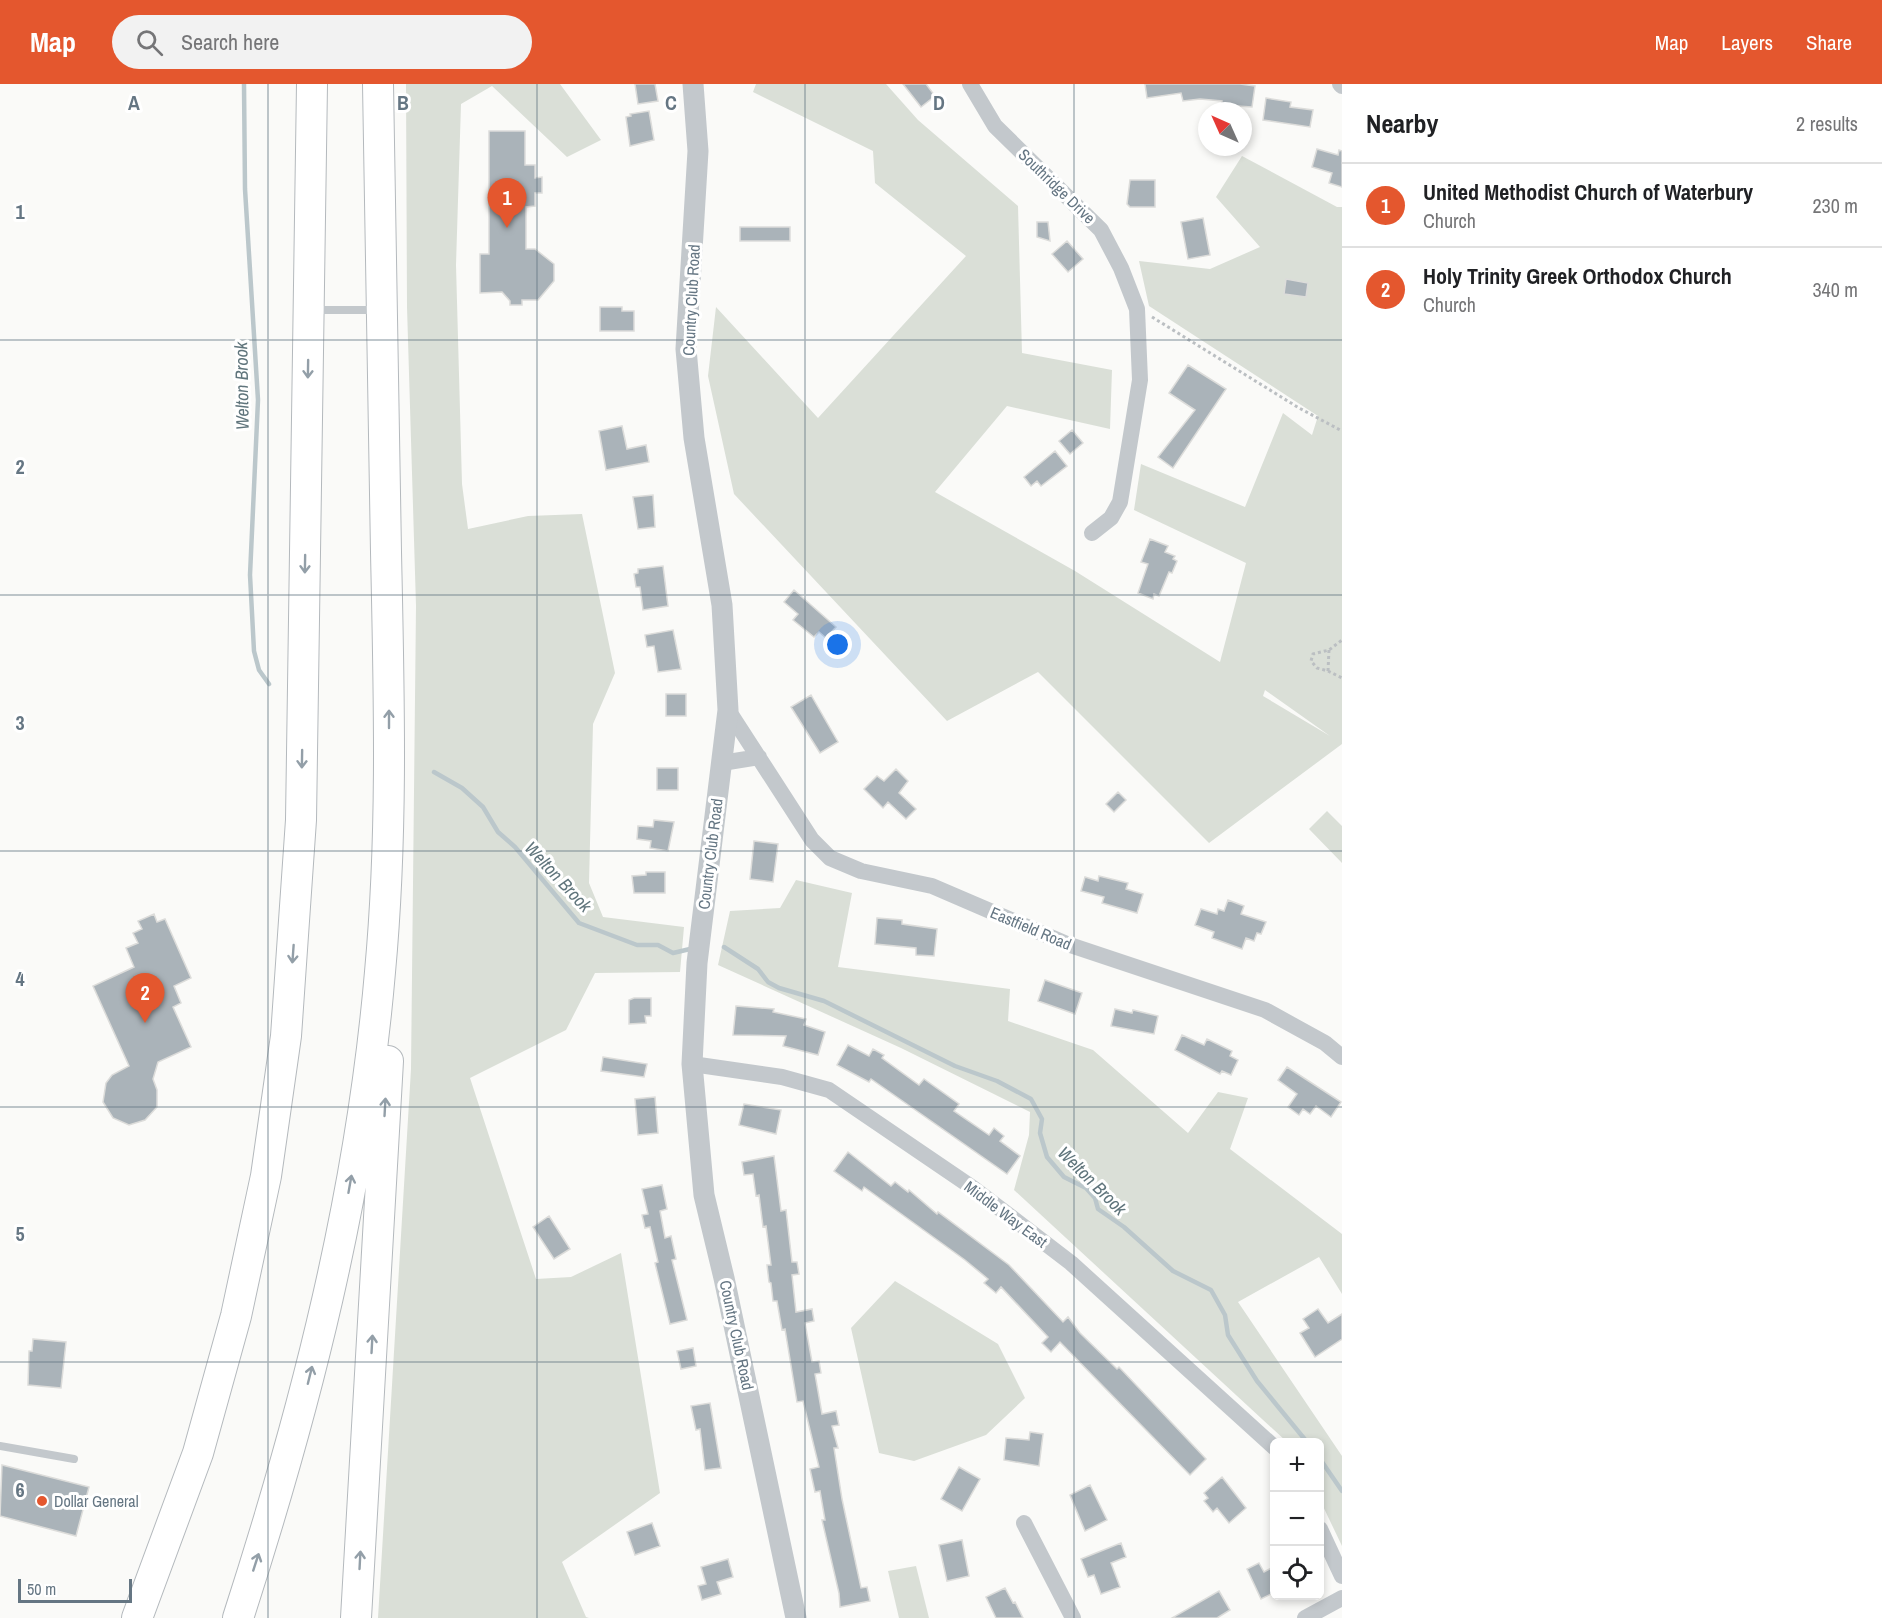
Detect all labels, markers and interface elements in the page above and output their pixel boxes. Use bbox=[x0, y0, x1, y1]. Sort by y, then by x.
search box bbox=[112, 15, 532, 69]
text: Map bbox=[30, 23, 76, 61]
icon: search bbox=[133, 26, 166, 59]
text: Search here bbox=[181, 27, 279, 57]
text: Map bbox=[1655, 28, 1688, 57]
text: Layers bbox=[1721, 28, 1773, 57]
text: Share bbox=[1806, 28, 1852, 57]
text: A bbox=[128, 89, 140, 116]
text: B bbox=[397, 89, 409, 116]
text: C bbox=[665, 89, 677, 116]
text: D bbox=[933, 89, 945, 116]
north arrow bbox=[1198, 102, 1252, 156]
text: Nearby bbox=[1366, 106, 1438, 141]
text: 2 results bbox=[1796, 110, 1858, 137]
street label: Southridge Drive bbox=[1014, 144, 1100, 228]
text: United Methodist Church of Waterbury bbox=[1423, 177, 1753, 207]
pin: 1 bbox=[488, 178, 526, 228]
text: 1 bbox=[1381, 192, 1390, 219]
text: 230 m bbox=[1812, 192, 1858, 219]
text: 1 bbox=[15, 198, 25, 225]
text: Church bbox=[1423, 207, 1476, 234]
street label: Country Club Road bbox=[677, 244, 705, 356]
text: Holy Trinity Greek Orthodox Church bbox=[1423, 261, 1732, 291]
text: 2 bbox=[1381, 276, 1390, 303]
text: 340 m bbox=[1812, 276, 1858, 303]
text: Church bbox=[1423, 291, 1476, 318]
water label: Welton Brook bbox=[228, 341, 255, 430]
one-way arrow bbox=[302, 358, 314, 378]
text: 2 bbox=[15, 453, 25, 480]
one-way arrow bbox=[300, 553, 311, 573]
your location bbox=[823, 630, 852, 659]
text: 3 bbox=[15, 709, 25, 736]
one-way arrow bbox=[383, 709, 395, 729]
one-way arrow bbox=[297, 748, 308, 768]
street label: Country Club Road bbox=[692, 797, 728, 911]
water label: Welton Brook bbox=[519, 836, 598, 918]
street label: Eastfield Road bbox=[987, 901, 1075, 955]
one-way arrow bbox=[288, 943, 299, 963]
text: 4 bbox=[15, 965, 25, 992]
pin: 2 bbox=[126, 974, 164, 1023]
one-way arrow bbox=[380, 1098, 391, 1118]
water label: Welton Brook bbox=[1052, 1141, 1133, 1221]
one-way arrow bbox=[345, 1175, 356, 1195]
street label: Middle Way East bbox=[960, 1176, 1052, 1253]
text: 5 bbox=[15, 1220, 25, 1247]
street label: Country Club Road bbox=[715, 1278, 759, 1392]
one-way arrow bbox=[366, 1334, 377, 1354]
one-way arrow bbox=[304, 1366, 316, 1385]
map controls bbox=[1270, 1438, 1324, 1600]
button: + bbox=[1270, 1438, 1324, 1492]
text: 6 bbox=[15, 1476, 25, 1503]
place label: Dollar General bbox=[54, 1490, 139, 1512]
button: − bbox=[1270, 1492, 1324, 1546]
marker: Dollar General bbox=[35, 1494, 49, 1508]
button: locate bbox=[1270, 1546, 1324, 1600]
one-way arrow bbox=[354, 1550, 365, 1570]
one-way arrow bbox=[251, 1553, 262, 1572]
scale bar bbox=[18, 1576, 132, 1604]
text: 50 m bbox=[27, 1578, 56, 1600]

